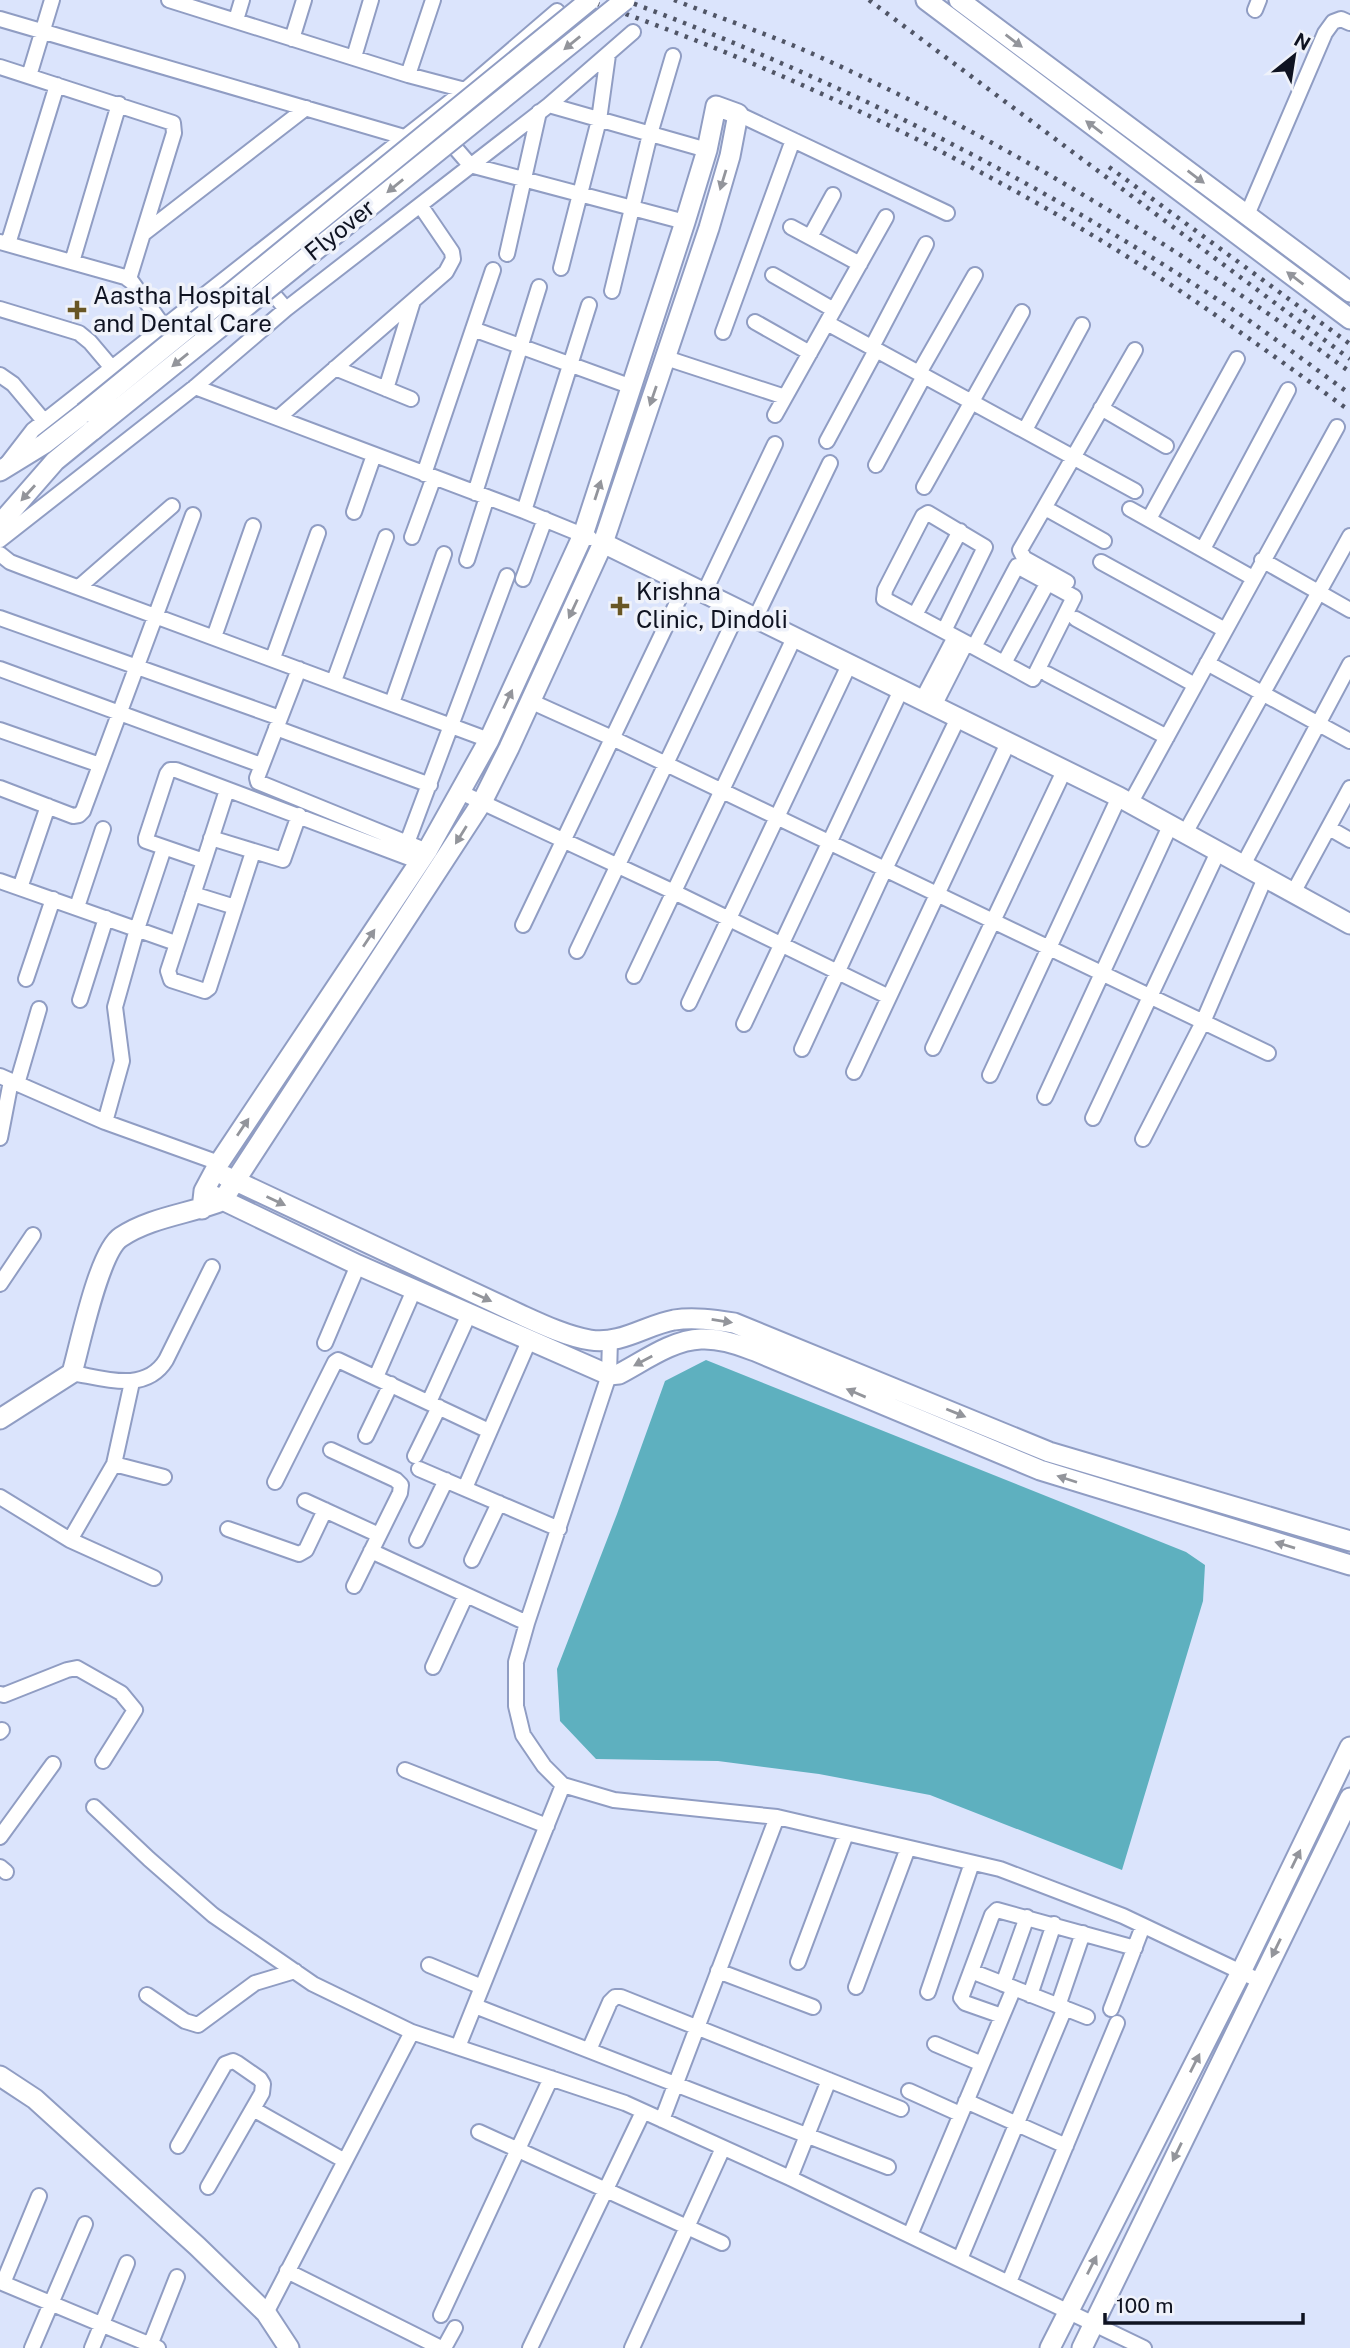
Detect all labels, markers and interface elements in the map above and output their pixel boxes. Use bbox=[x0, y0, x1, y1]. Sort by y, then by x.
north arrow bbox=[1259, 21, 1329, 91]
text: N bbox=[1291, 28, 1314, 55]
one-way arrow bbox=[1005, 34, 1023, 48]
one-way arrow bbox=[564, 36, 582, 51]
one-way arrow bbox=[1085, 120, 1103, 134]
one-way arrow bbox=[718, 170, 728, 191]
one-way arrow bbox=[1187, 170, 1205, 184]
one-way arrow bbox=[387, 178, 404, 193]
street label: Flyover bbox=[299, 193, 380, 266]
one-way arrow bbox=[1287, 271, 1305, 286]
place label: Aastha Hospital and Dental Care bbox=[93, 281, 272, 337]
marker: Aastha Hospital and Dental Care bbox=[67, 300, 87, 320]
one-way arrow bbox=[171, 352, 189, 367]
one-way arrow bbox=[647, 386, 658, 407]
one-way arrow bbox=[593, 480, 604, 501]
one-way arrow bbox=[21, 484, 36, 501]
place label: Krishna Clinic, Dindoli bbox=[636, 577, 788, 633]
marker: Krishna Clinic, Dindoli bbox=[610, 596, 630, 616]
one-way arrow bbox=[567, 599, 579, 619]
one-way arrow bbox=[502, 689, 514, 709]
one-way arrow bbox=[455, 825, 468, 844]
one-way arrow bbox=[362, 929, 376, 947]
one-way arrow bbox=[236, 1117, 249, 1137]
one-way arrow bbox=[266, 1195, 286, 1206]
one-way arrow bbox=[472, 1291, 492, 1303]
one-way arrow bbox=[711, 1316, 733, 1327]
one-way arrow bbox=[634, 1355, 653, 1367]
one-way arrow bbox=[846, 1388, 867, 1399]
one-way arrow bbox=[946, 1408, 967, 1419]
one-way arrow bbox=[1056, 1473, 1077, 1483]
one-way arrow bbox=[1274, 1540, 1295, 1550]
one-way arrow bbox=[1290, 1849, 1301, 1869]
one-way arrow bbox=[1271, 1938, 1283, 1958]
one-way arrow bbox=[1188, 2052, 1200, 2072]
one-way arrow bbox=[1171, 2142, 1183, 2162]
one-way arrow bbox=[1086, 2255, 1097, 2275]
scale bar bbox=[1105, 2282, 1303, 2326]
text: 100 m bbox=[1116, 2293, 1173, 2318]

